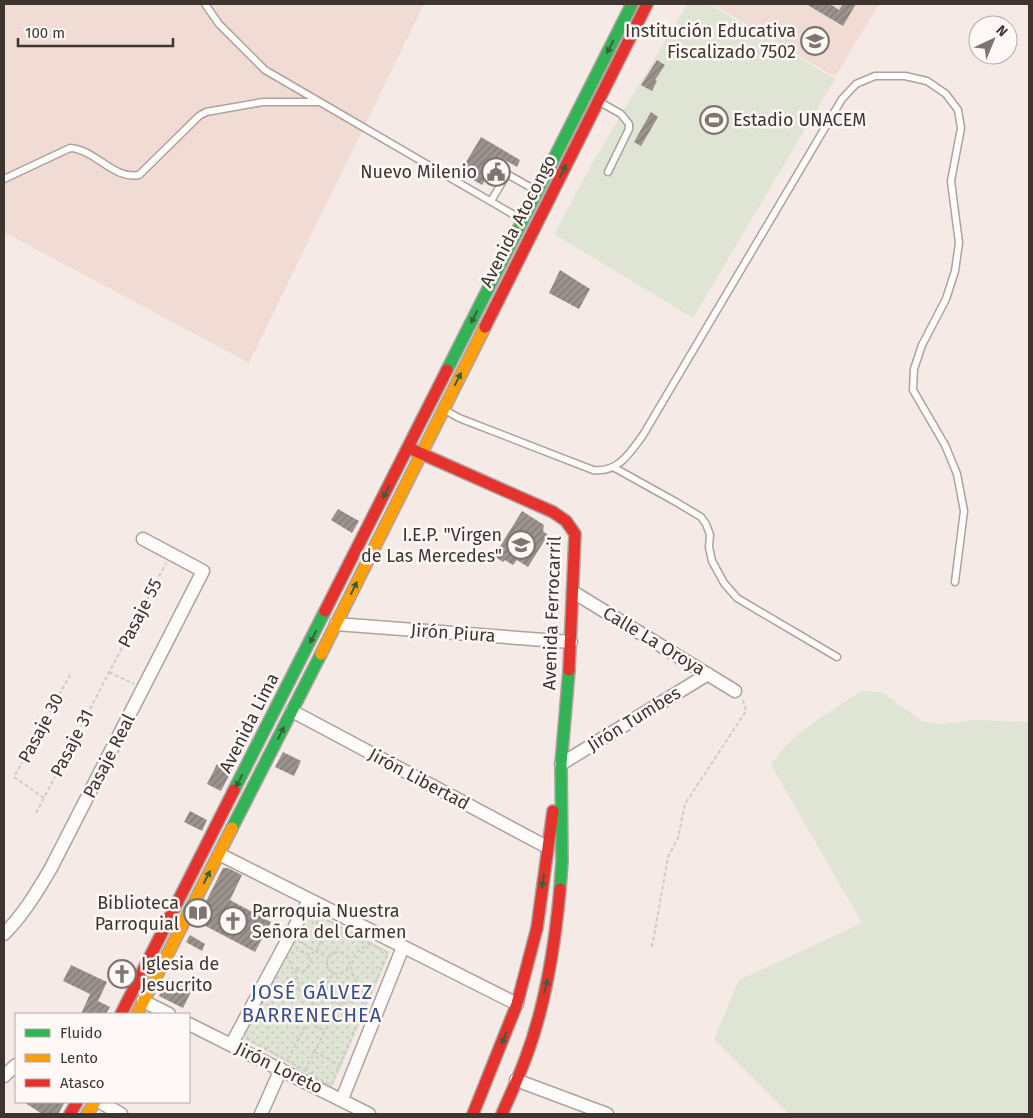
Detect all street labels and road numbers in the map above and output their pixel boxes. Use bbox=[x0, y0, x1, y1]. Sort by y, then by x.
street label: Avenida Atocongo bbox=[475, 151, 561, 291]
street label: Avenida Ferrocarril bbox=[538, 536, 566, 690]
street label: Pasaje 55 bbox=[113, 575, 167, 651]
street label: Calle La Oroya bbox=[599, 602, 709, 680]
street label: Jirón Piura bbox=[410, 619, 496, 647]
street label: Avenida Lima bbox=[214, 669, 284, 777]
street label: Jirón Tumbes bbox=[583, 682, 685, 756]
street label: Pasaje 30 bbox=[14, 689, 68, 767]
street label: Pasaje 31 bbox=[46, 706, 98, 780]
street label: Pasaje Real bbox=[78, 710, 140, 802]
street label: Jirón Libertad bbox=[365, 743, 473, 815]
street label: Jirón Loreto bbox=[232, 1037, 326, 1099]

